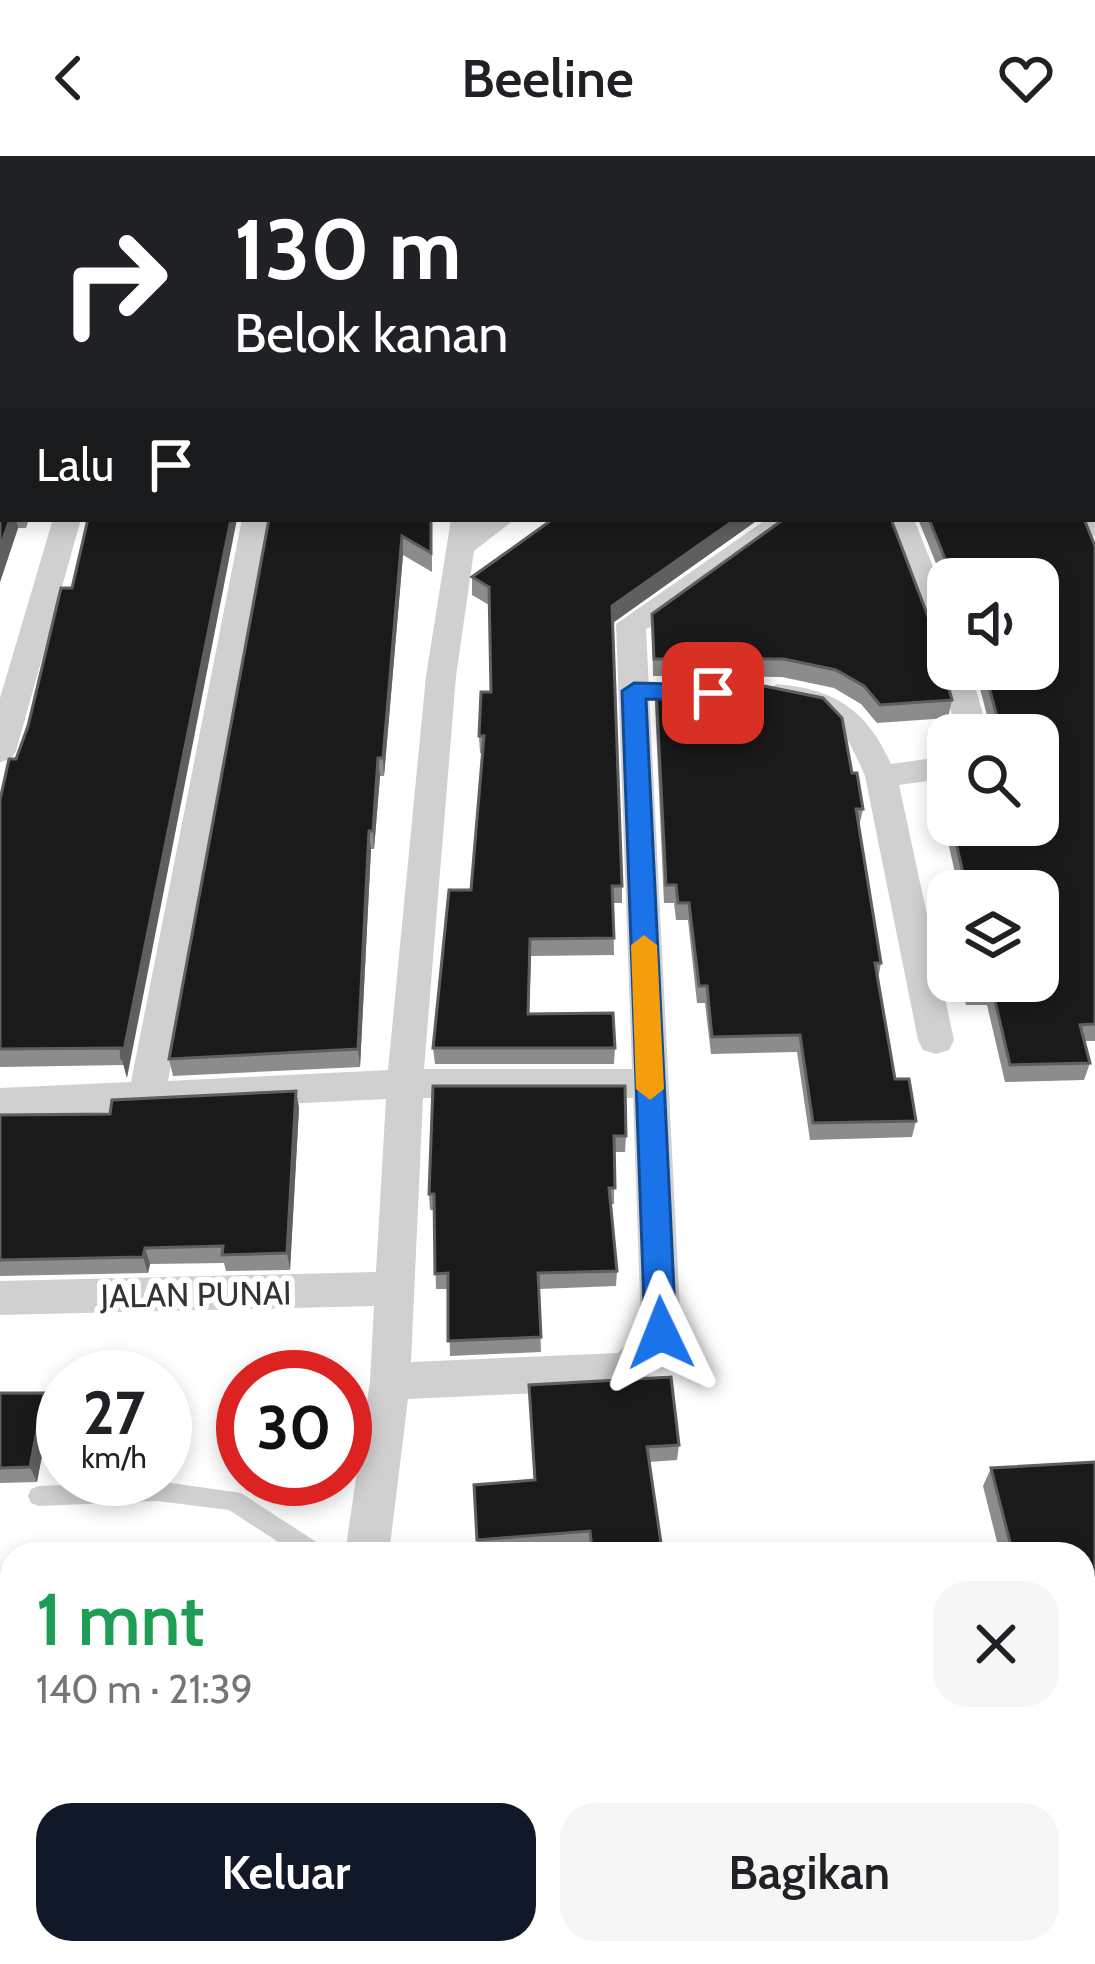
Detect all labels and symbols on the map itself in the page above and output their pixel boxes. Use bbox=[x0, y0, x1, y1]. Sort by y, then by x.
pin bbox=[662, 642, 764, 744]
position arrow bbox=[598, 1270, 724, 1396]
street label: JALAN PUNAI bbox=[99, 1272, 292, 1316]
speed limit sign: 30 bbox=[216, 1350, 372, 1506]

